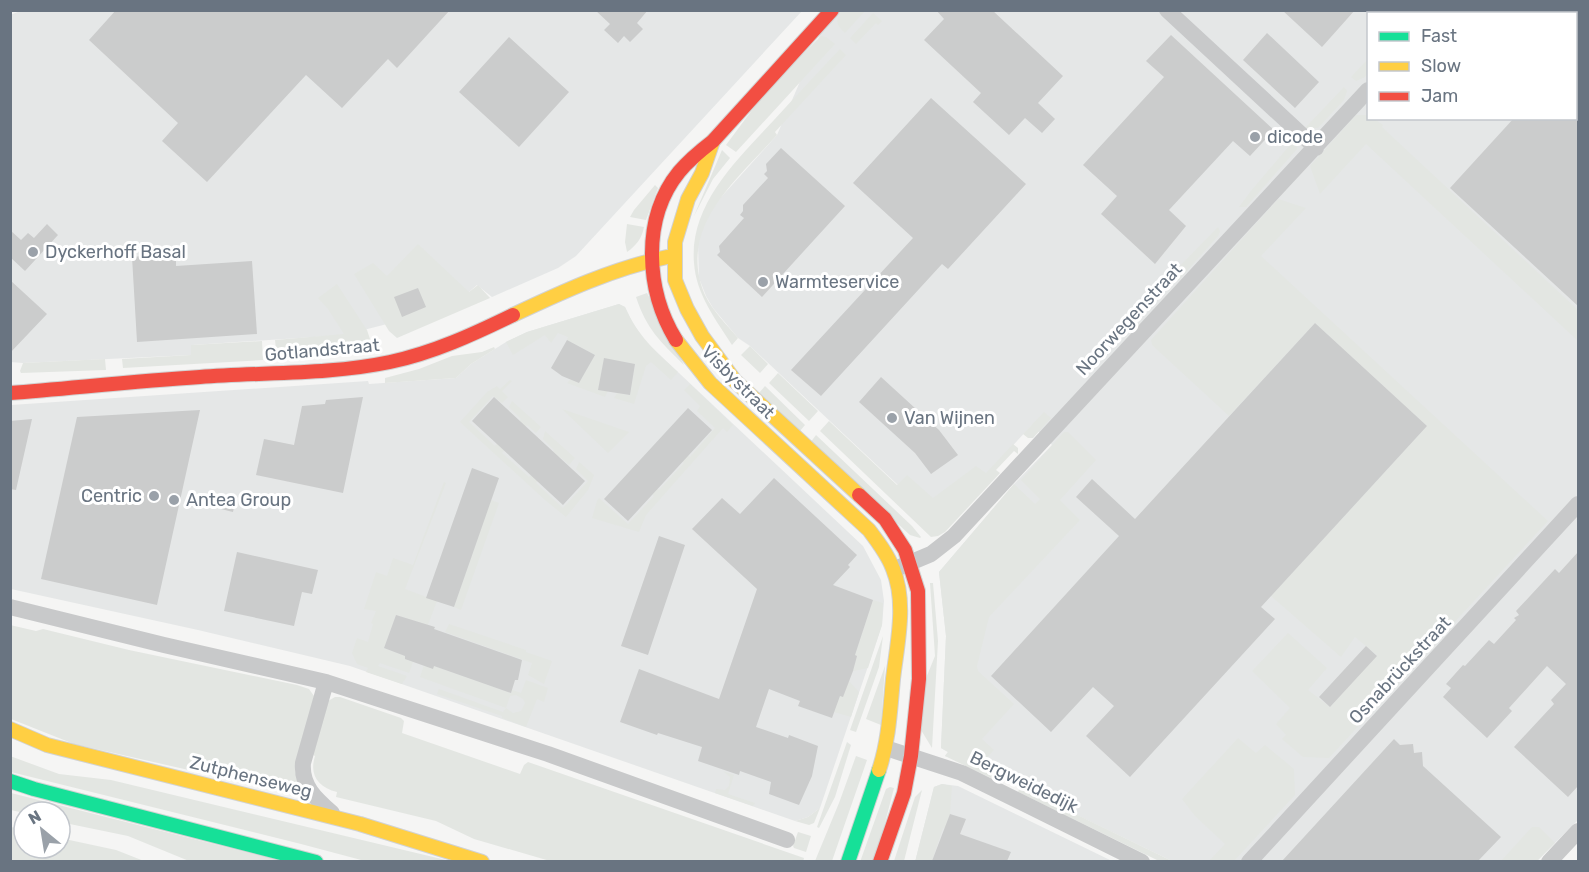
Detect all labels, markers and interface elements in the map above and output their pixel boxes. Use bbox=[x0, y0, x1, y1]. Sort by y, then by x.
legend bbox=[1367, 12, 1577, 120]
text: Fast bbox=[1421, 25, 1457, 47]
text: Slow bbox=[1421, 55, 1461, 77]
text: Jam bbox=[1421, 85, 1458, 107]
place label: dicode bbox=[1267, 126, 1323, 148]
marker: dicode bbox=[1248, 130, 1262, 144]
place label: Dyckerhoff Basal bbox=[45, 241, 186, 263]
marker: Dyckerhoff Basal bbox=[26, 245, 40, 259]
street label: Noorwegenstraat bbox=[1071, 258, 1187, 380]
place label: Warmteservice bbox=[775, 271, 899, 293]
marker: Warmteservice bbox=[756, 275, 770, 289]
street label: Gotlandstraat bbox=[264, 334, 380, 366]
street label: Visbystraat bbox=[697, 341, 779, 423]
place label: Van Wijnen bbox=[904, 407, 995, 429]
marker: Van Wijnen bbox=[885, 411, 899, 425]
place label: Centric bbox=[81, 485, 142, 507]
marker: Centric bbox=[147, 489, 161, 503]
place label: Antea Group bbox=[186, 489, 291, 511]
marker: Antea Group bbox=[167, 493, 181, 507]
street label: Osnabrückstraat bbox=[1344, 612, 1456, 728]
street label: Bergweidedijk bbox=[966, 746, 1082, 818]
street label: Zutphenseweg bbox=[188, 751, 314, 803]
north arrow bbox=[12, 800, 72, 860]
text: N bbox=[25, 806, 44, 829]

